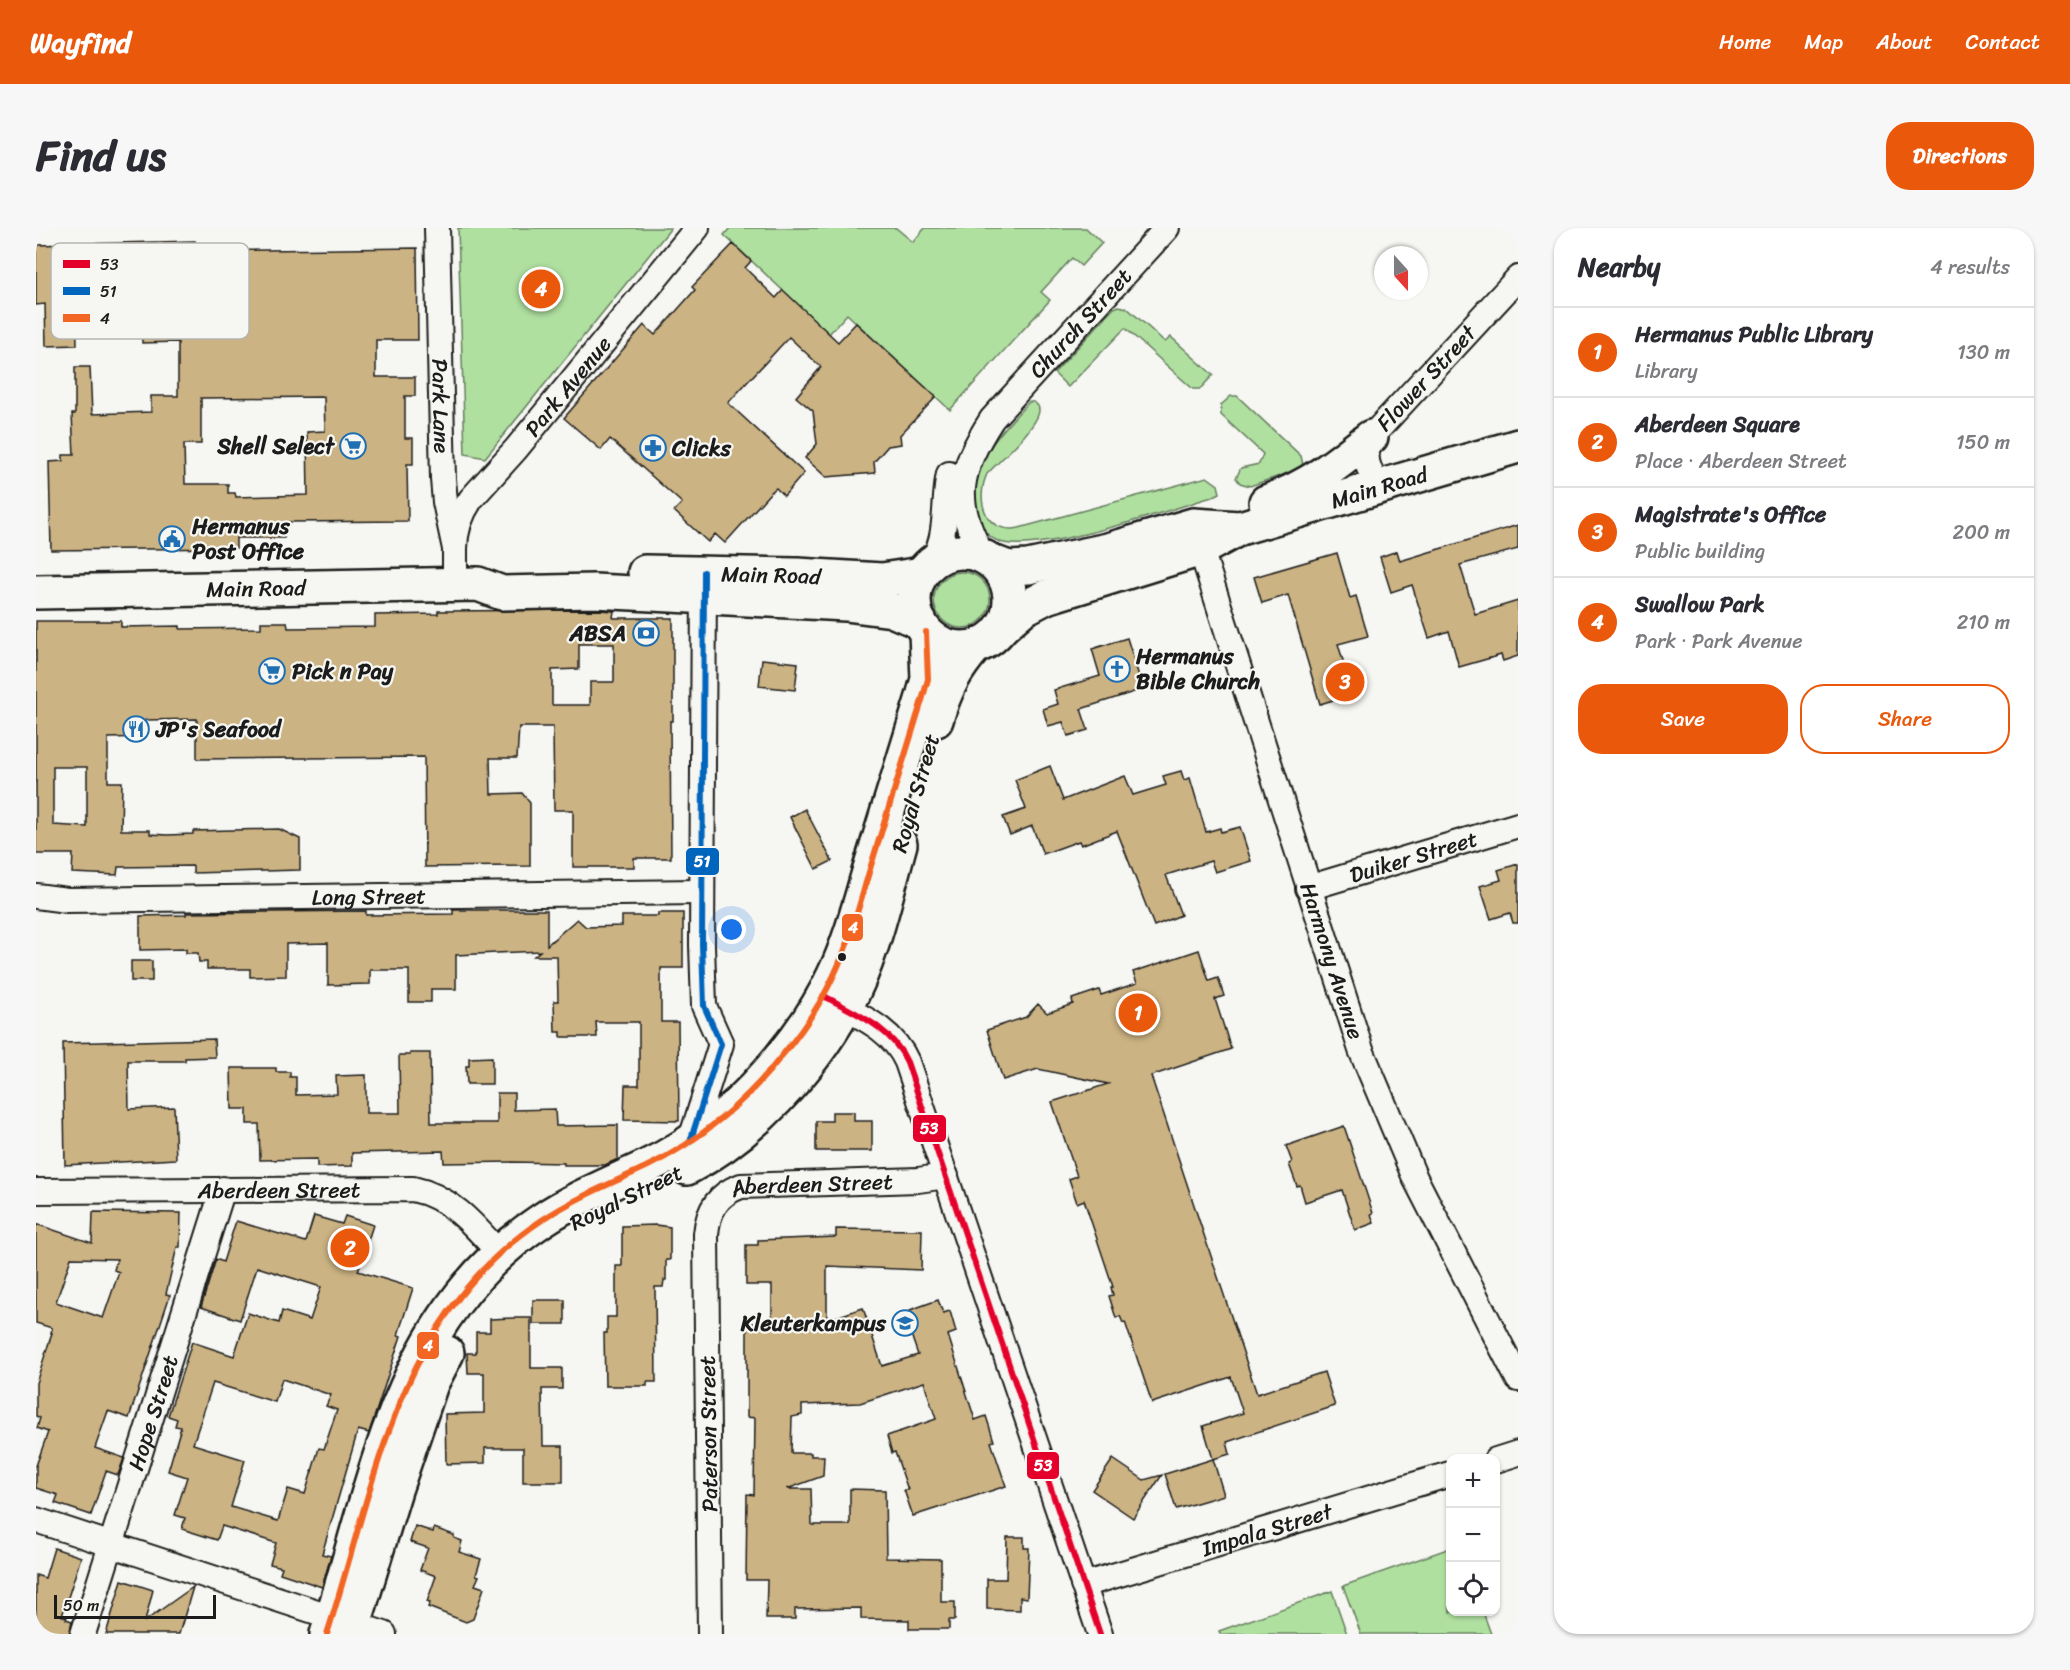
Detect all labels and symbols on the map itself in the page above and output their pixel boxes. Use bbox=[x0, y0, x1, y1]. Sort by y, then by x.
legend bbox=[51, 243, 249, 339]
north arrow bbox=[1374, 246, 1428, 300]
text: 53 bbox=[100, 250, 119, 279]
street label: Church Street bbox=[1019, 258, 1142, 388]
pin: 4 bbox=[522, 266, 560, 312]
text: 51 bbox=[100, 277, 117, 306]
text: 4 bbox=[100, 304, 110, 333]
street label: Flower Street bbox=[1366, 315, 1487, 441]
street label: Park Avenue bbox=[514, 327, 622, 446]
street label: Park Lane bbox=[420, 358, 461, 454]
place label: Shell Select bbox=[216, 427, 335, 466]
place label: Clicks bbox=[671, 429, 732, 468]
supermarket icon: Shell Select bbox=[338, 431, 368, 461]
pharmacy icon: Clicks bbox=[638, 433, 668, 463]
street label: Main Road bbox=[1326, 454, 1434, 520]
place label: Hermanus Post Office bbox=[191, 507, 305, 571]
public building icon: Hermanus Post Office bbox=[157, 524, 187, 554]
street label: Main Road bbox=[721, 555, 823, 596]
street label: Main Road bbox=[206, 568, 307, 609]
place label: ABSA bbox=[569, 614, 626, 653]
bank icon: ABSA bbox=[631, 618, 661, 648]
place label: Hermanus Bible Church bbox=[1135, 637, 1260, 701]
place label: Pick n Pay bbox=[292, 652, 394, 691]
church icon: Hermanus Bible Church bbox=[1102, 654, 1132, 684]
supermarket icon: Pick n Pay bbox=[257, 656, 287, 686]
pin: 3 bbox=[1326, 660, 1364, 704]
place label: JP's Seafood bbox=[154, 710, 283, 749]
restaurant icon: JP's Seafood bbox=[121, 714, 151, 744]
street label: Royal Street bbox=[880, 729, 951, 857]
street label: Duiker Street bbox=[1345, 819, 1483, 895]
line badge: 51 bbox=[685, 847, 720, 876]
text: 51 bbox=[694, 847, 710, 876]
street label: Long Street bbox=[311, 876, 426, 917]
street label: Harmony Avenue bbox=[1289, 877, 1375, 1045]
line badge: 4 bbox=[841, 913, 864, 942]
text: 4 bbox=[847, 913, 858, 942]
your location bbox=[717, 915, 746, 944]
unlabelled marker bbox=[836, 951, 848, 963]
pin: 1 bbox=[1118, 990, 1158, 1036]
line badge: 53 bbox=[912, 1114, 947, 1143]
text: 53 bbox=[920, 1114, 938, 1143]
street label: Royal Street bbox=[563, 1153, 690, 1242]
street label: Aberdeen Street bbox=[723, 1162, 894, 1209]
street label: Aberdeen Street bbox=[197, 1170, 361, 1210]
pin: 2 bbox=[330, 1226, 370, 1270]
place label: Kleuterkampus bbox=[740, 1304, 887, 1343]
school or university icon: Kleuterkampus bbox=[890, 1308, 920, 1338]
line badge: 4 bbox=[416, 1331, 440, 1360]
text: 4 bbox=[422, 1331, 433, 1360]
street label: Hope Street bbox=[117, 1350, 190, 1476]
street label: Paterson Street bbox=[688, 1355, 729, 1513]
line badge: 53 bbox=[1026, 1451, 1060, 1480]
text: 53 bbox=[1034, 1451, 1052, 1480]
street label: Impala Street bbox=[1196, 1491, 1338, 1568]
scale bar bbox=[54, 1592, 216, 1620]

